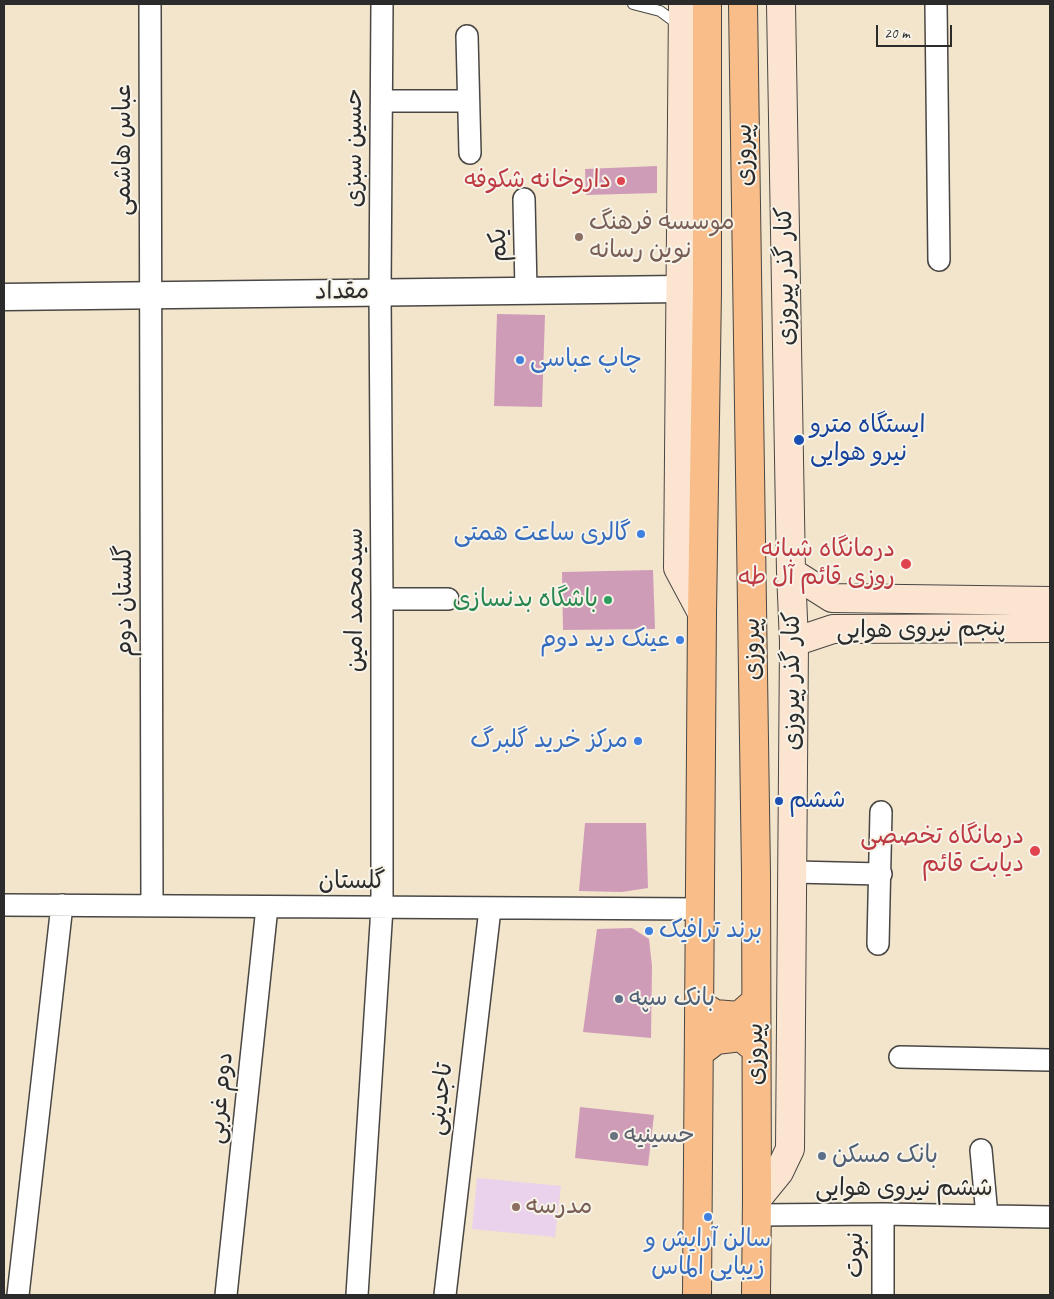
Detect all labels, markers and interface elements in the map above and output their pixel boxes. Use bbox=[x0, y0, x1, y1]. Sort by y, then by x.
scale bar bbox=[879, 15, 955, 47]
text: 20 m bbox=[884, 24, 910, 43]
street label: عباس هاشمی bbox=[110, 84, 138, 216]
street label: حسین سبزی bbox=[341, 88, 369, 208]
street label: پیروزی bbox=[730, 123, 760, 187]
place label: داروخانه شکوفه bbox=[464, 167, 611, 195]
marker: داروخانه شکوفه bbox=[615, 175, 627, 187]
street label: کنار گذر پیروزی bbox=[770, 206, 802, 346]
place label: موسسه فرهنگ نوین رسانه bbox=[589, 209, 735, 265]
street label: یکم bbox=[484, 228, 514, 262]
marker: موسسه فرهنگ نوین رسانه bbox=[573, 231, 585, 243]
street label: مقداد bbox=[315, 277, 369, 307]
place label: چاپ عباسی bbox=[530, 346, 642, 374]
marker: چاپ عباسی bbox=[514, 354, 526, 366]
place label: ایستگاه مترو نیرو هوایی bbox=[810, 412, 925, 468]
marker: ایستگاه مترو نیرو هوایی bbox=[792, 433, 806, 447]
place label: گالری ساعت همتی bbox=[453, 520, 631, 548]
street label: سیدمحمد امین bbox=[342, 528, 370, 672]
marker: گالری ساعت همتی bbox=[635, 528, 647, 540]
place label: درمانگاه شبانه روزی قائم آل طه bbox=[738, 536, 895, 592]
street label: گلستان دوم bbox=[111, 545, 139, 657]
marker: درمانگاه شبانه روزی قائم آل طه bbox=[899, 557, 913, 571]
place label: باشگاه بدنسازی bbox=[453, 586, 598, 614]
marker: باشگاه بدنسازی bbox=[602, 594, 614, 606]
street label: کنار گذر پیروزی bbox=[779, 611, 807, 751]
street label: پنجم نیروی هوایی bbox=[836, 614, 1006, 646]
street label: پیروزی bbox=[738, 617, 768, 681]
place label: عینک دید دوم bbox=[540, 626, 670, 654]
marker: عینک دید دوم bbox=[674, 634, 686, 646]
place label: مرکز خرید گلبرگ bbox=[470, 727, 628, 755]
marker: مرکز خرید گلبرگ bbox=[632, 735, 644, 747]
place label: ششم bbox=[789, 787, 846, 815]
marker: ششم bbox=[773, 795, 785, 807]
place label: درمانگاه تخصصی دیابت قائم bbox=[860, 823, 1024, 879]
marker: درمانگاه تخصصی دیابت قائم bbox=[1028, 844, 1042, 858]
street label: گلستان bbox=[318, 868, 386, 896]
place label: برند ترافیک bbox=[659, 917, 762, 945]
marker: برند ترافیک bbox=[643, 925, 655, 937]
place label: بانک سپه bbox=[629, 985, 715, 1013]
marker: بانک سپه bbox=[613, 993, 625, 1005]
street label: پیروزی bbox=[742, 1023, 770, 1085]
street label: دوم غربی bbox=[202, 1051, 240, 1145]
street label: تاجدینی bbox=[422, 1061, 460, 1137]
place label: حسینیه bbox=[624, 1122, 695, 1150]
marker: حسینیه bbox=[608, 1130, 620, 1142]
place label: بانک مسکن bbox=[832, 1142, 938, 1170]
marker: بانک مسکن bbox=[816, 1150, 828, 1162]
street label: ششم نیروی هوایی bbox=[815, 1175, 993, 1203]
place label: مدرسه bbox=[526, 1193, 592, 1221]
marker: مدرسه bbox=[510, 1201, 522, 1213]
marker: سالن آرایش و زیبایی الماس bbox=[702, 1211, 714, 1223]
place label: سالن آرایش و زیبایی الماس bbox=[645, 1226, 771, 1282]
street label: نبوت bbox=[842, 1232, 870, 1278]

